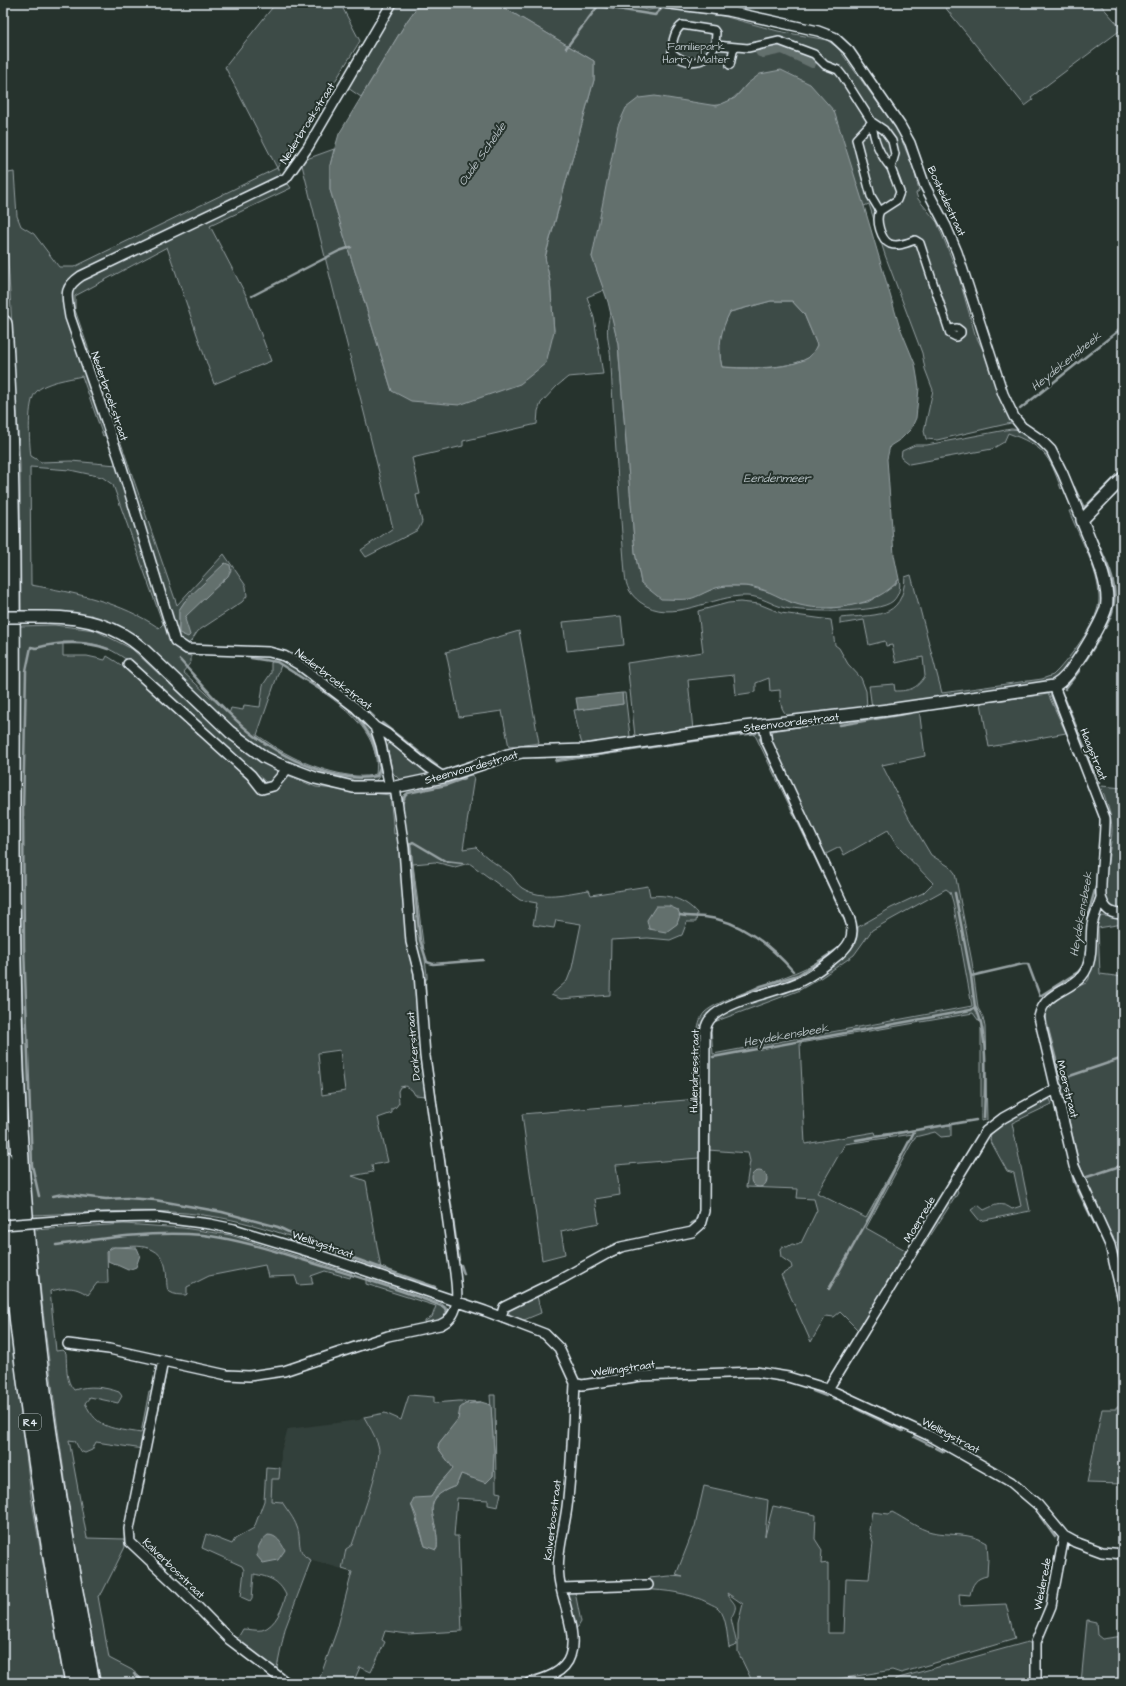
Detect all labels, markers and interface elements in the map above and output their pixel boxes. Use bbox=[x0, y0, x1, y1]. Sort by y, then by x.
park label: Familiepark Harry Malter bbox=[662, 39, 730, 68]
street label: Nederbroekstraat bbox=[276, 79, 339, 167]
water label: Oude Schelde bbox=[454, 119, 511, 189]
street label: Bosheidestraat bbox=[924, 164, 970, 239]
water label: Heydekensbeek bbox=[1028, 327, 1106, 395]
street label: Nederbroekstraat bbox=[87, 350, 132, 443]
water label: Eendenmeer bbox=[743, 470, 812, 487]
street label: Nederbroekstraat bbox=[292, 645, 376, 714]
street label: Steenvoordestraat bbox=[742, 709, 840, 736]
street label: Haagstraat bbox=[1075, 726, 1111, 783]
street label: Steenvoordestraat bbox=[423, 747, 520, 788]
water label: Heydekensbeek bbox=[1066, 870, 1097, 958]
street label: Donkerstraat bbox=[403, 1010, 424, 1081]
water label: Heydekensbeek bbox=[742, 1020, 831, 1051]
street label: Hullendriesstraat bbox=[686, 1028, 703, 1113]
street label: Moerstraat bbox=[1053, 1059, 1082, 1120]
street label: Moerrede bbox=[900, 1194, 939, 1245]
street label: Wellingstraat bbox=[290, 1227, 356, 1263]
street label: Wellingstraat bbox=[590, 1357, 657, 1381]
road number: R4 bbox=[19, 1414, 41, 1430]
street label: Wellingstraat bbox=[918, 1414, 983, 1458]
street label: Kalverbosstraat bbox=[540, 1478, 565, 1561]
street label: Kalverbosstraat bbox=[139, 1535, 208, 1602]
street label: Weiderede bbox=[1030, 1557, 1055, 1612]

